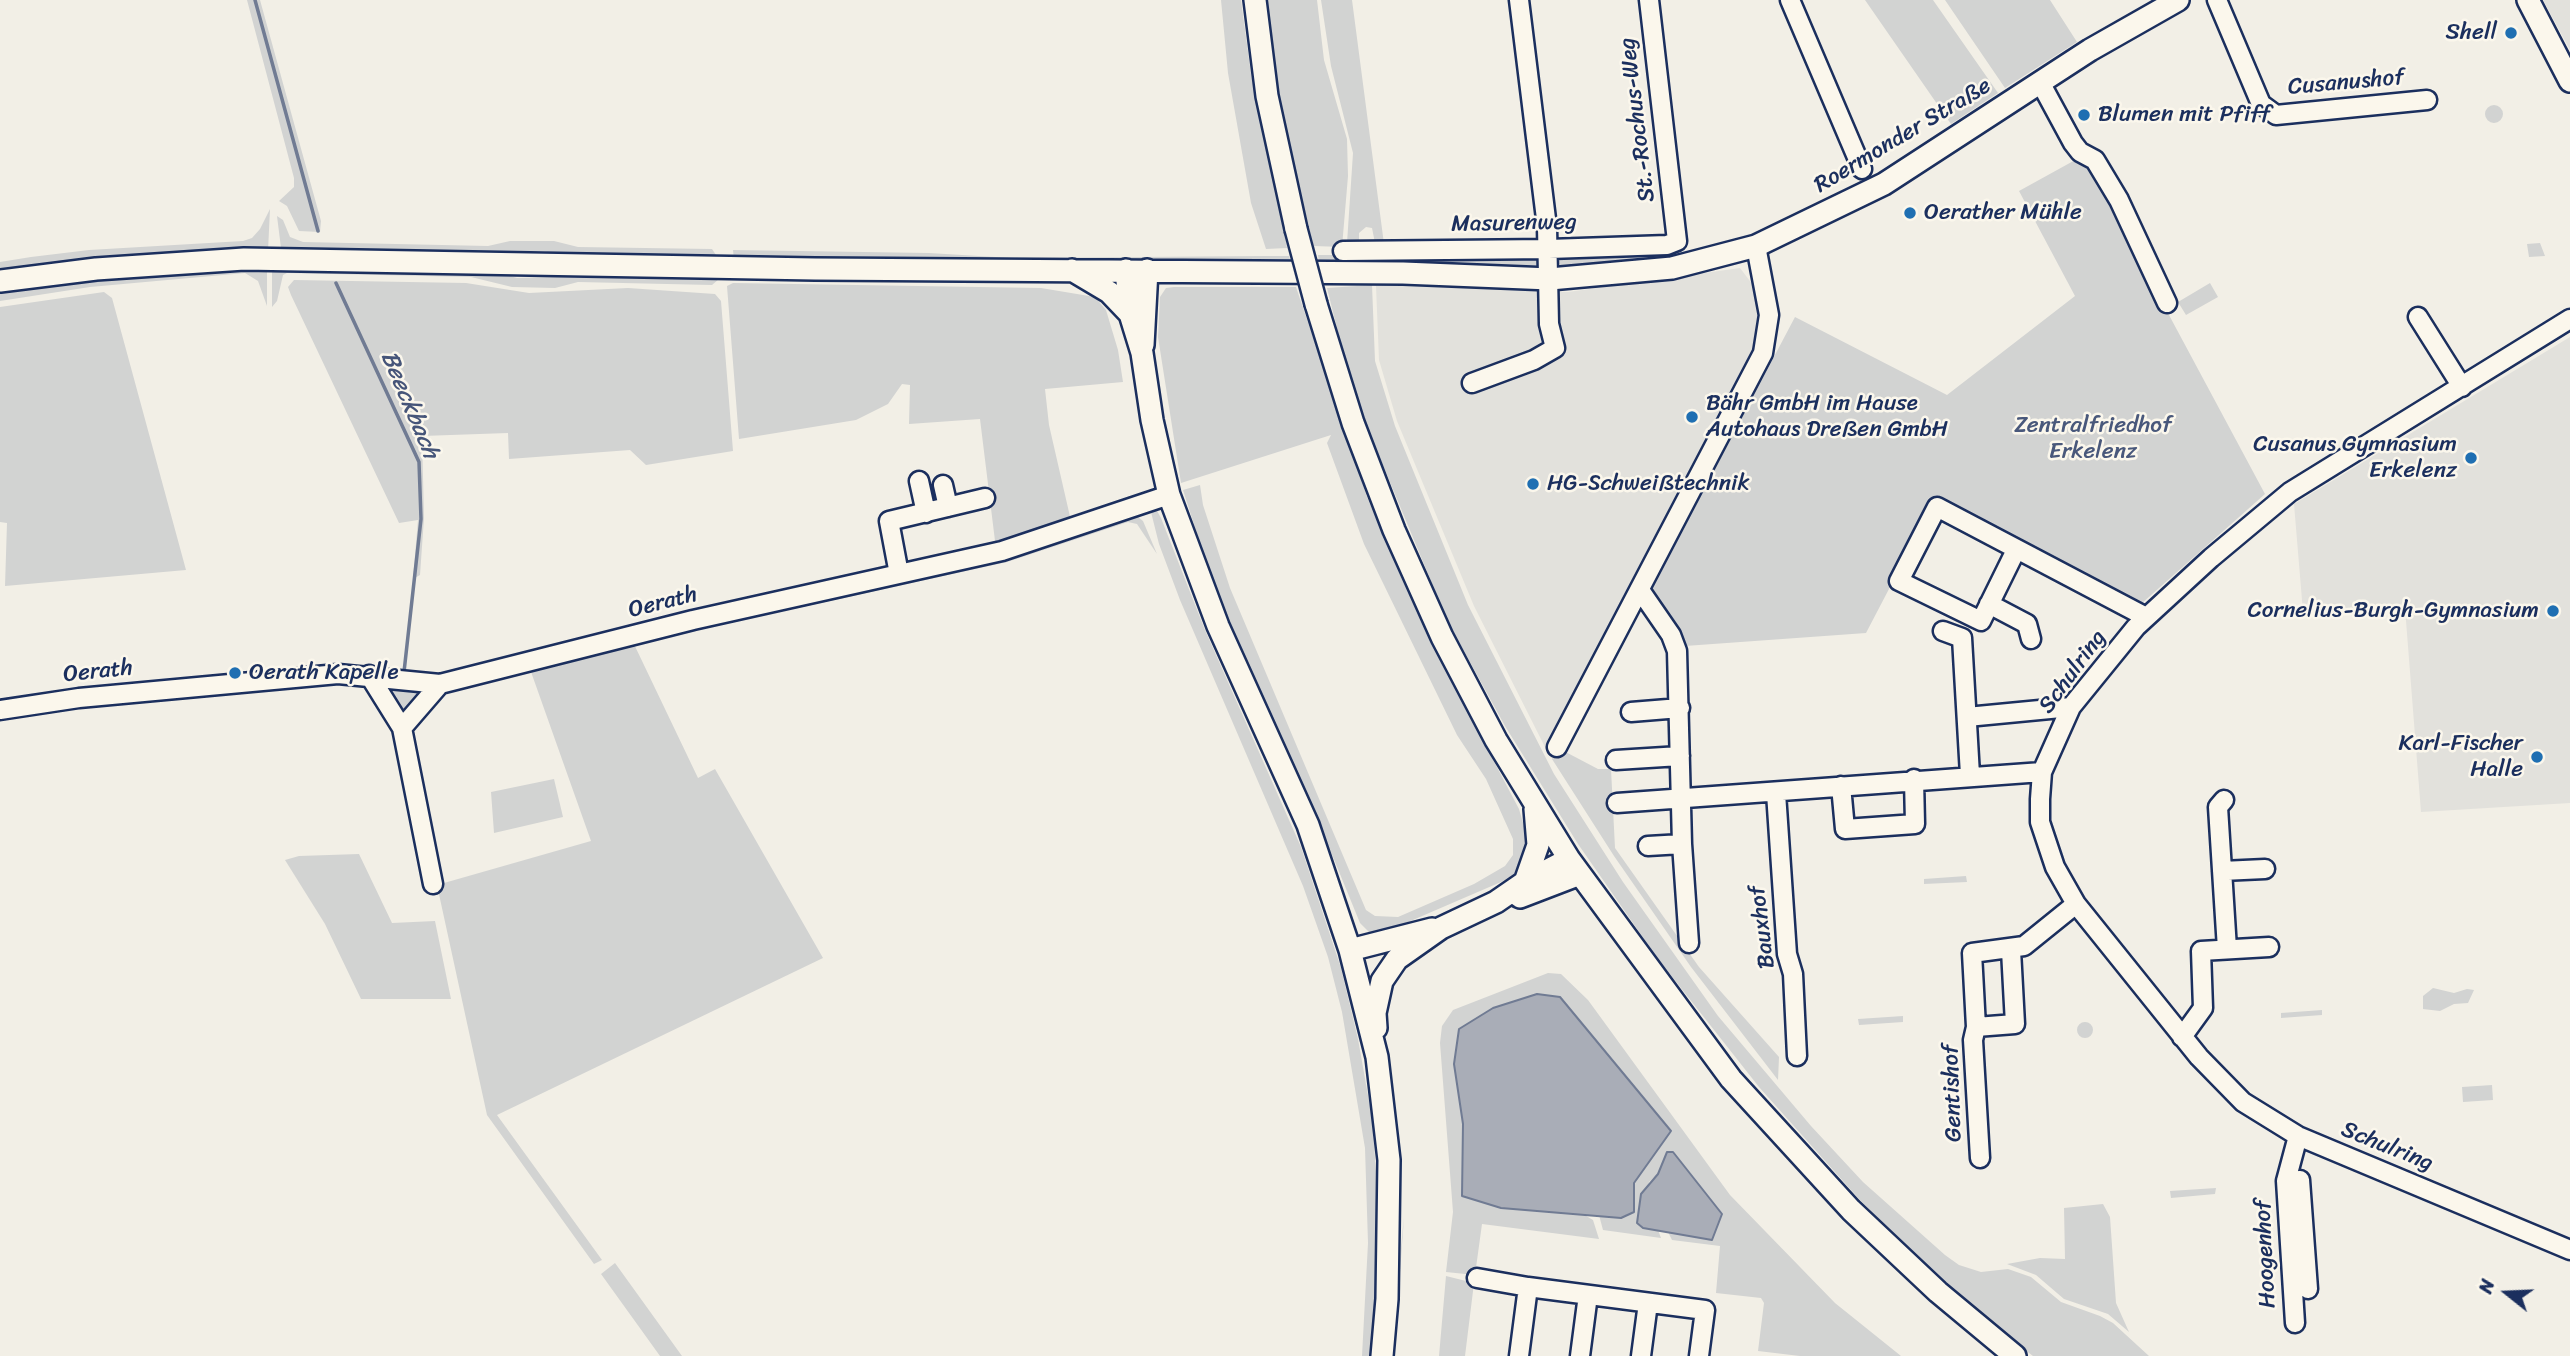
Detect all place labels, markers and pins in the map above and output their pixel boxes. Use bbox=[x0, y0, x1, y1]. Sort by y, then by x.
place label: Shell bbox=[2446, 19, 2497, 47]
marker: Shell bbox=[2503, 25, 2519, 41]
place label: Blumen mit Pfiff bbox=[2098, 101, 2271, 129]
marker: Blumen mit Pfiff bbox=[2076, 107, 2092, 123]
place label: Oerather Mühle bbox=[1924, 199, 2082, 227]
marker: Oerather Mühle bbox=[1902, 205, 1918, 221]
place label: Bähr GmbH im Hause Autohaus Dreßen GmbH bbox=[1706, 390, 1948, 444]
marker: Bähr GmbH im Hause Autohaus Dreßen GmbH bbox=[1684, 409, 1700, 425]
place label: Cusanus Gymnasium Erkelenz bbox=[2253, 431, 2457, 485]
marker: Cusanus Gymnasium Erkelenz bbox=[2463, 450, 2479, 466]
place label: HG-Schweißtechnik bbox=[1547, 470, 1750, 498]
marker: HG-Schweißtechnik bbox=[1525, 476, 1541, 492]
place label: Cornelius-Burgh-Gymnasium bbox=[2247, 597, 2539, 625]
marker: Cornelius-Burgh-Gymnasium bbox=[2545, 603, 2561, 619]
place label: Oerath Kapelle bbox=[249, 659, 398, 687]
marker: Oerath Kapelle bbox=[227, 665, 243, 681]
place label: Karl-Fischer Halle bbox=[2398, 730, 2523, 784]
marker: Karl-Fischer Halle bbox=[2529, 749, 2545, 765]

